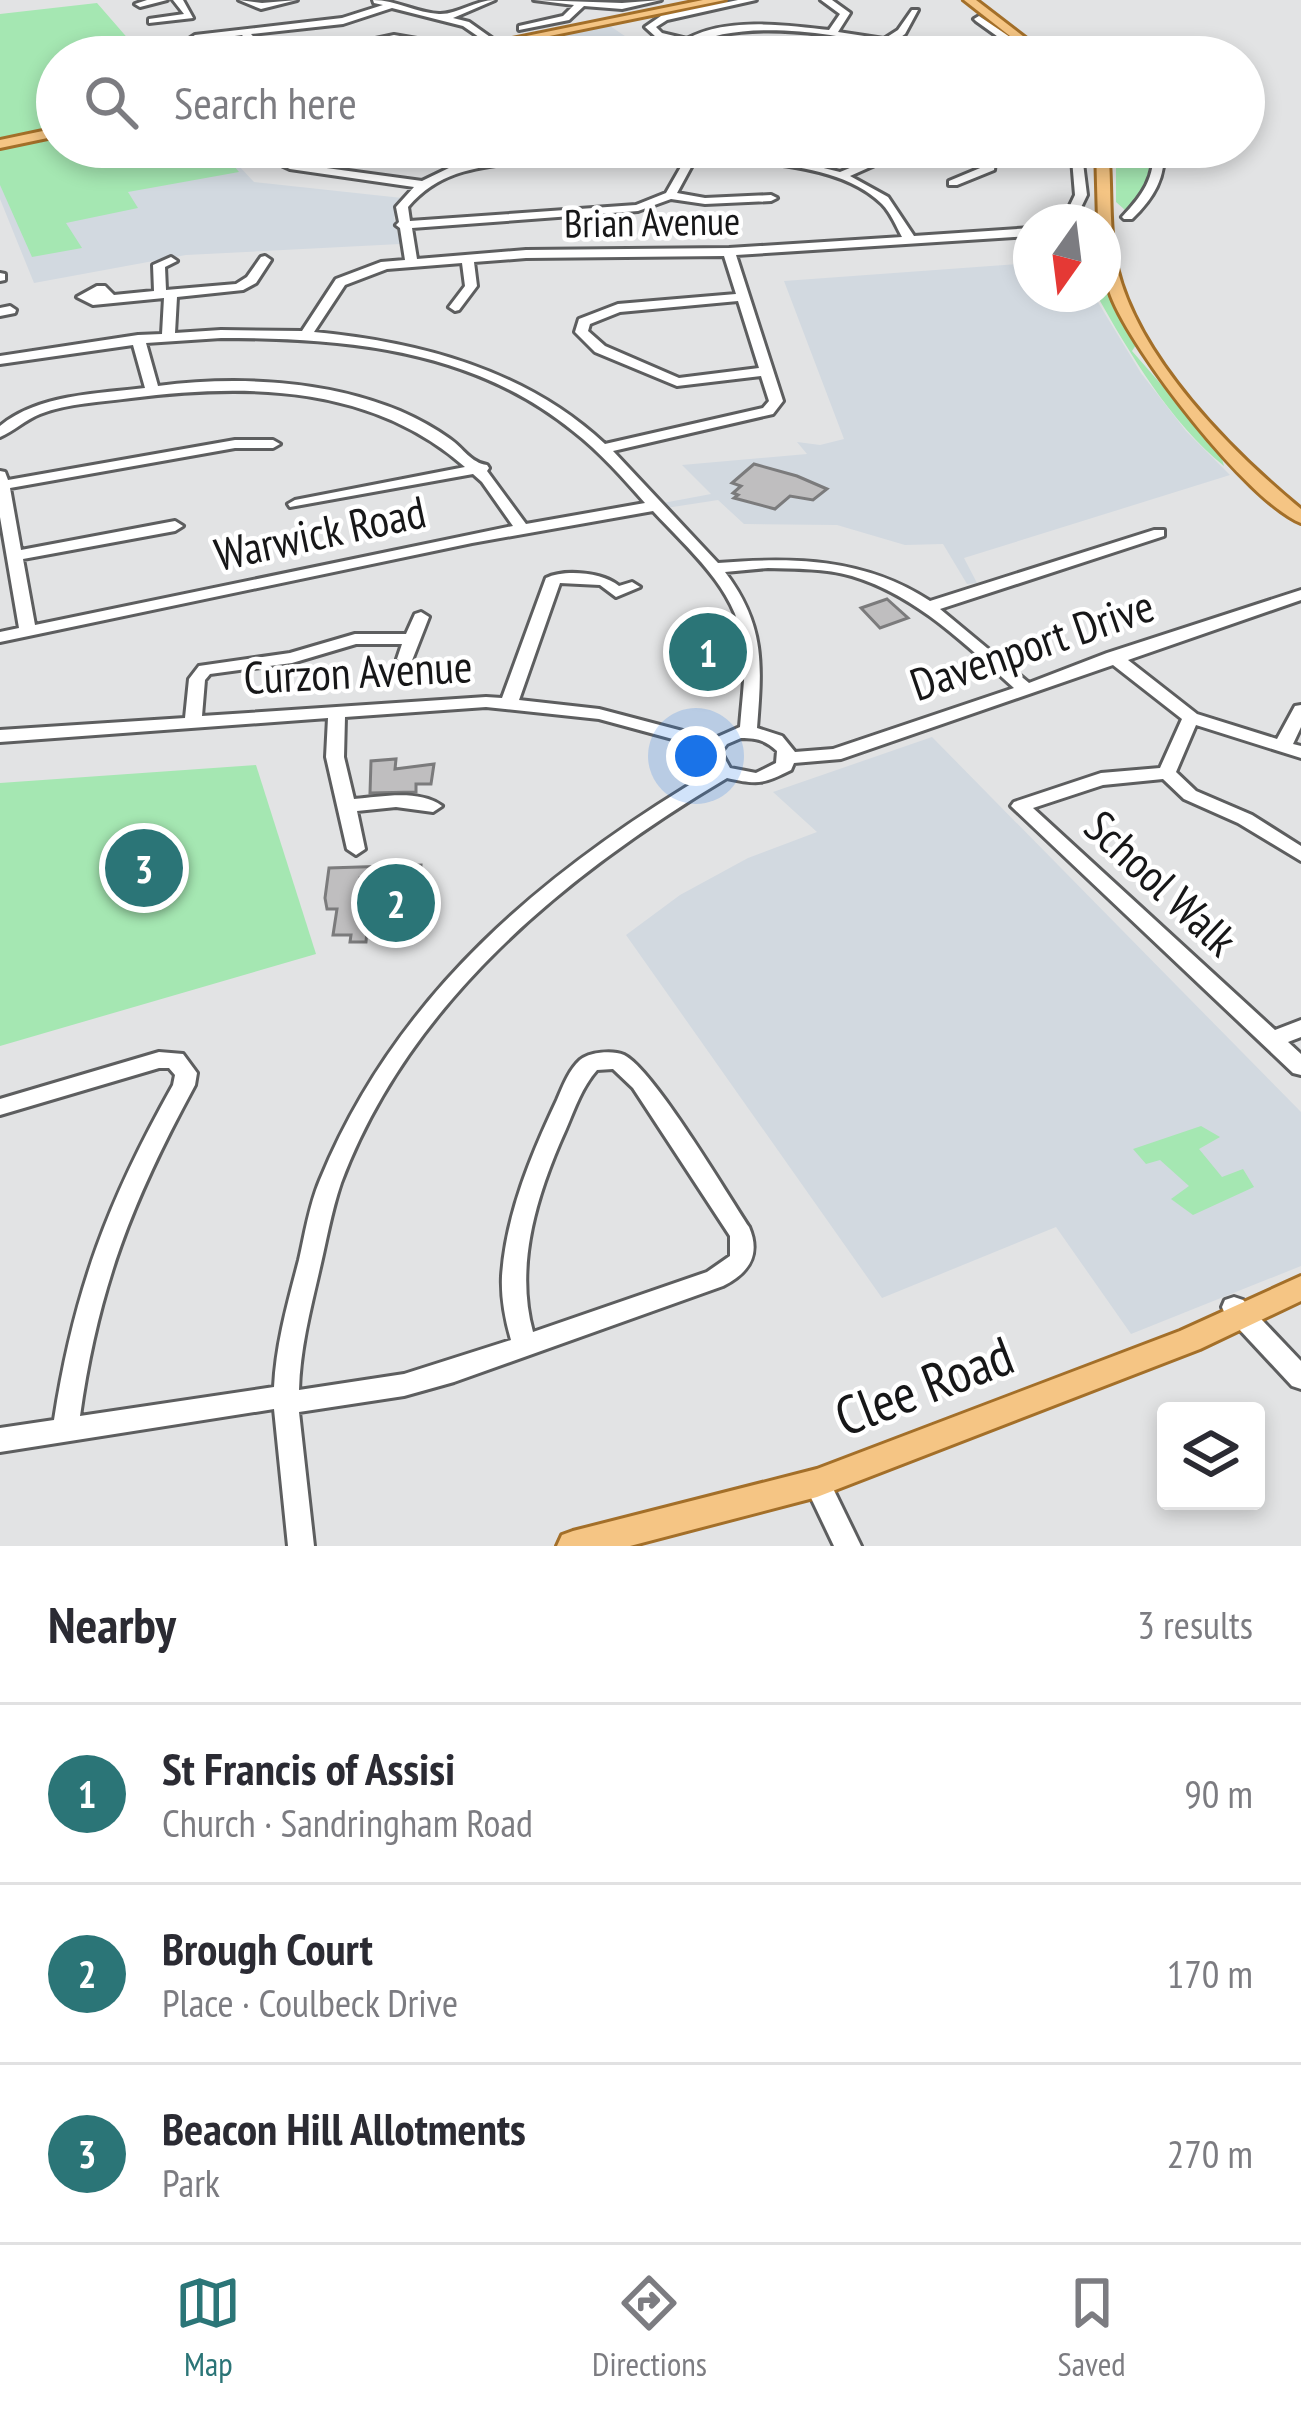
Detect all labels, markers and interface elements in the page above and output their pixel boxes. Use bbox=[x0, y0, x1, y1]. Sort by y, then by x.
search box bbox=[36, 36, 1265, 168]
icon: search bbox=[78, 69, 144, 135]
text: Search here bbox=[174, 73, 357, 131]
street label: Brian Avenue bbox=[564, 194, 740, 249]
north arrow bbox=[1013, 204, 1121, 312]
street label: Warwick Road bbox=[209, 481, 431, 583]
street label: Davenport Drive bbox=[902, 575, 1161, 713]
pin: 1 bbox=[669, 607, 747, 697]
street label: Curzon Avenue bbox=[242, 636, 474, 706]
your location bbox=[666, 726, 726, 786]
street label: School Walk bbox=[1073, 797, 1251, 968]
pin: 3 bbox=[105, 823, 183, 913]
pin: 2 bbox=[357, 858, 435, 948]
street label: Clee Road bbox=[825, 1319, 1023, 1451]
map controls bbox=[1157, 1402, 1265, 1510]
button: layers bbox=[1157, 1402, 1265, 1510]
text: Nearby bbox=[48, 1591, 176, 1657]
text: 3 results bbox=[1137, 1599, 1253, 1650]
text: St Francis of Assisi bbox=[162, 1739, 455, 1797]
text: 1 bbox=[78, 1768, 96, 1819]
text: 90 m bbox=[1184, 1768, 1253, 1819]
text: Church · Sandringham Road bbox=[162, 1797, 533, 1848]
text: Brough Court bbox=[162, 1919, 373, 1977]
text: 2 bbox=[78, 1948, 96, 1999]
text: 170 m bbox=[1167, 1948, 1253, 1999]
text: Place · Coulbeck Drive bbox=[162, 1977, 458, 2028]
text: Beacon Hill Allotments bbox=[162, 2099, 526, 2157]
text: 3 bbox=[78, 2128, 96, 2179]
text: 270 m bbox=[1167, 2128, 1253, 2179]
text: Park bbox=[162, 2157, 220, 2208]
tab: Map bbox=[175, 2270, 241, 2385]
tab: Directions bbox=[592, 2270, 707, 2385]
tab: Saved bbox=[1058, 2270, 1126, 2385]

